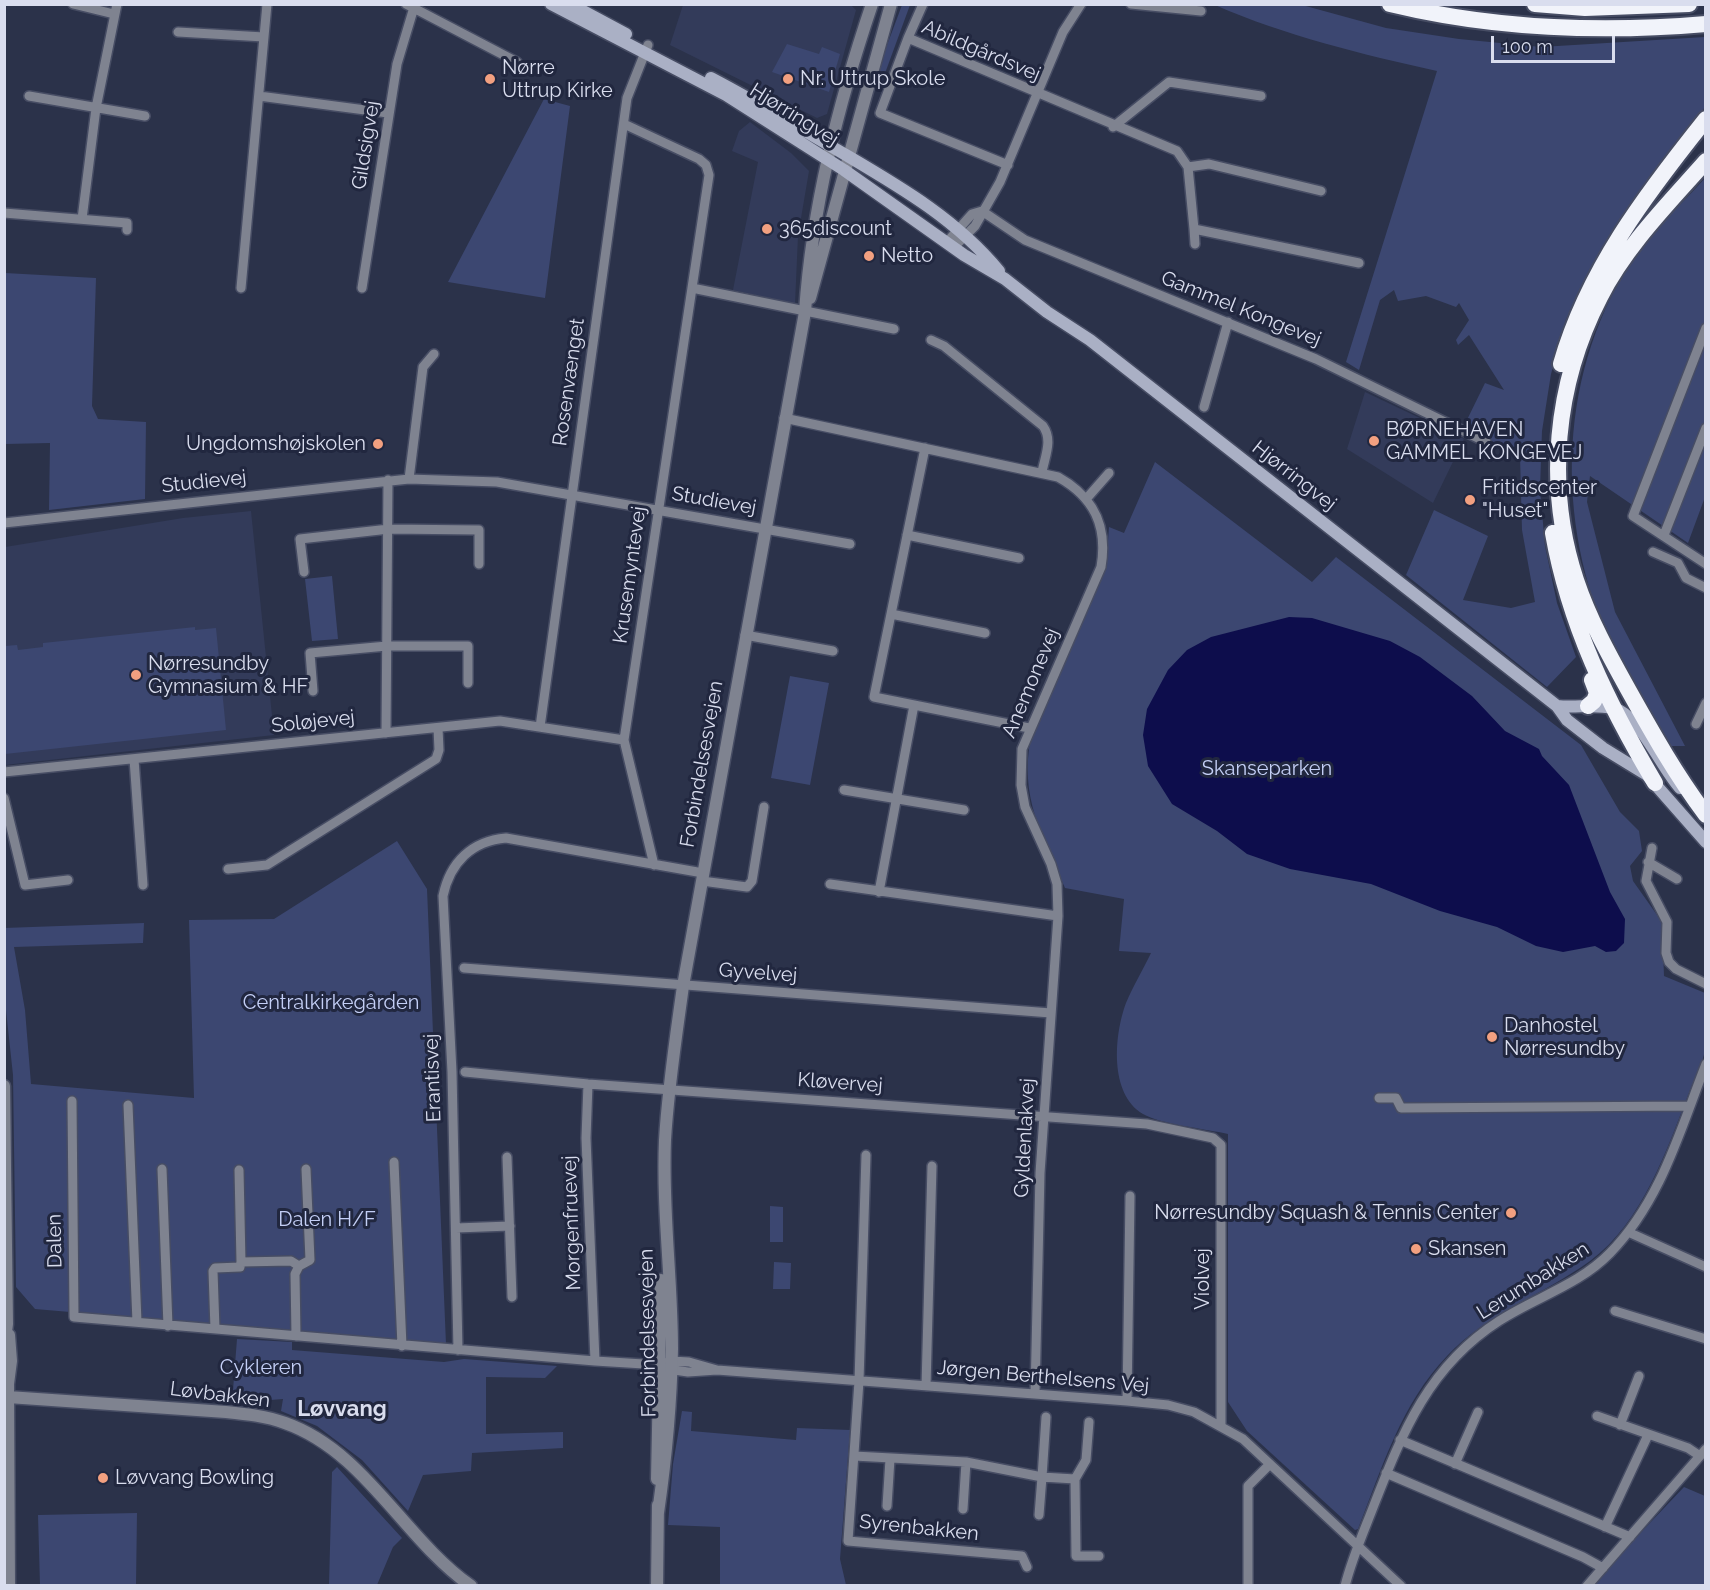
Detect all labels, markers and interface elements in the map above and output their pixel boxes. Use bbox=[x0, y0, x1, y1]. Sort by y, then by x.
street label: Abildgårdsvej bbox=[918, 15, 1044, 87]
scale bar bbox=[1494, 24, 1618, 62]
text: 100 m bbox=[1502, 36, 1553, 57]
place label: Nørre Uttrup Kirke bbox=[502, 56, 613, 103]
place label: Nr. Uttrup Skole bbox=[800, 67, 945, 91]
marker: Nørre Uttrup Kirke bbox=[483, 72, 497, 86]
marker: Nr. Uttrup Skole bbox=[781, 72, 795, 86]
street label: Hjørringvej bbox=[745, 78, 843, 152]
street label: Gildsigvej bbox=[347, 99, 385, 191]
place label: 365discount bbox=[779, 217, 892, 241]
marker: 365discount bbox=[760, 222, 774, 236]
place label: Netto bbox=[881, 244, 933, 268]
marker: Netto bbox=[862, 249, 876, 263]
street label: Gammel Kongevej bbox=[1157, 266, 1325, 352]
street label: Rosenvænget bbox=[548, 317, 590, 447]
place label: BØRNEHAVEN GAMMEL KONGEVEJ bbox=[1386, 418, 1582, 465]
place label: Ungdomshøjskolen bbox=[186, 432, 366, 456]
marker: BØRNEHAVEN GAMMEL KONGEVEJ bbox=[1367, 434, 1381, 448]
street label: Hjørringvej bbox=[1247, 436, 1341, 516]
marker: Ungdomshøjskolen bbox=[371, 437, 385, 451]
street label: Studievej bbox=[160, 466, 248, 498]
place label: Fritidscenter "Huset" bbox=[1482, 476, 1597, 523]
street label: Studievej bbox=[670, 482, 758, 520]
marker: Fritidscenter "Huset" bbox=[1463, 493, 1477, 507]
street label: Krusemyntevej bbox=[608, 505, 652, 645]
street label: Anemonevej bbox=[997, 625, 1065, 741]
place label: Nørresundby Gymnasium & HF bbox=[148, 652, 308, 699]
marker: Nørresundby Gymnasium & HF bbox=[129, 668, 143, 682]
street label: Forbindelsesvejen bbox=[676, 679, 728, 849]
street label: Soløjevej bbox=[270, 706, 356, 738]
park label: Skanseparken bbox=[1202, 757, 1332, 781]
street label: Gyvelvej bbox=[718, 958, 798, 988]
park label: Centralkirkegården bbox=[243, 991, 419, 1015]
place label: Danhostel Nørresundby bbox=[1504, 1014, 1625, 1061]
marker: Danhostel Nørresundby bbox=[1485, 1030, 1499, 1044]
street label: Erantisvej bbox=[419, 1033, 447, 1123]
street label: Kløvervej bbox=[797, 1068, 883, 1098]
street label: Gyldenlakvej bbox=[1010, 1078, 1040, 1198]
street label: Morgenfruevej bbox=[558, 1155, 586, 1291]
place label: Nørresundby Squash & Tennis Center bbox=[1154, 1201, 1499, 1225]
marker: Nørresundby Squash & Tennis Center bbox=[1504, 1206, 1518, 1220]
park label: Dalen H/F bbox=[278, 1208, 376, 1232]
street label: Dalen bbox=[43, 1214, 67, 1268]
place label: Skansen bbox=[1428, 1237, 1506, 1261]
street label: Lerumbakken bbox=[1472, 1237, 1594, 1325]
marker: Skansen bbox=[1409, 1242, 1423, 1256]
street label: Forbindelsesvejen bbox=[635, 1248, 661, 1418]
street label: Violvej bbox=[1191, 1248, 1215, 1310]
park label: Cykleren bbox=[220, 1356, 302, 1380]
street label: Jørgen Berthelsens Vej bbox=[936, 1356, 1150, 1398]
street label: Løvbakken bbox=[168, 1377, 272, 1413]
district label: Løvvang bbox=[297, 1396, 387, 1422]
place label: Løvvang Bowling bbox=[115, 1466, 274, 1490]
marker: Løvvang Bowling bbox=[96, 1471, 110, 1485]
street label: Syrenbakken bbox=[858, 1510, 980, 1546]

